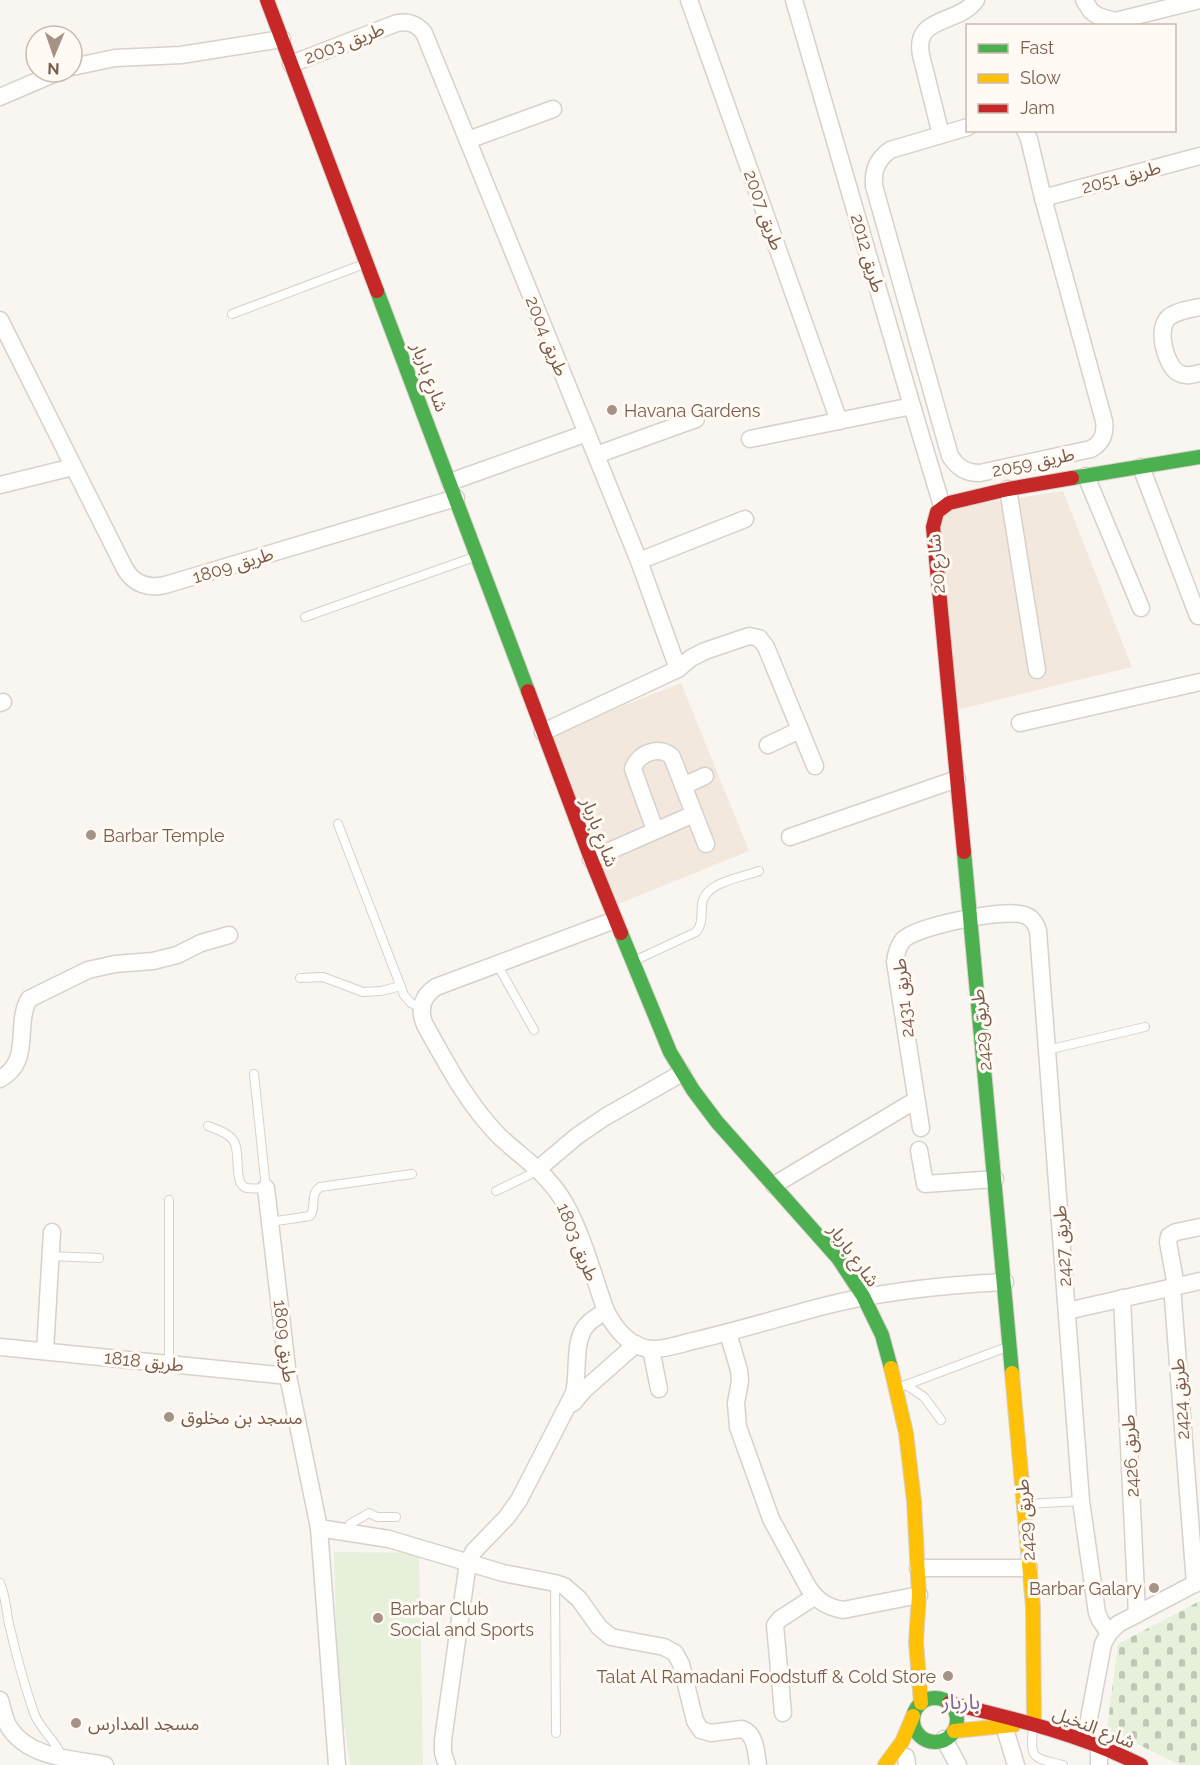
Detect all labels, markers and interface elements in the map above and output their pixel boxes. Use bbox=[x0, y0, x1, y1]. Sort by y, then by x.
street label: طريق 2003 bbox=[301, 18, 387, 69]
north arrow bbox=[24, 24, 84, 84]
legend bbox=[966, 24, 1176, 132]
text: Fast bbox=[1020, 37, 1054, 58]
text: N bbox=[47, 59, 60, 78]
text: Slow bbox=[1020, 67, 1061, 88]
text: Jam bbox=[1020, 97, 1055, 118]
street label: طريق 2051 bbox=[1079, 156, 1163, 199]
street label: طريق 2007 bbox=[739, 167, 788, 254]
street label: طريق 2012 bbox=[846, 211, 889, 295]
street label: طريق 2004 bbox=[521, 293, 573, 380]
street label: شارع باربار bbox=[403, 338, 453, 416]
place label: Havana Gardens bbox=[624, 400, 761, 421]
marker: Havana Gardens bbox=[605, 403, 619, 417]
street label: طريق 2059 bbox=[990, 443, 1077, 482]
street label: شارع 20 bbox=[923, 533, 953, 595]
street label: طريق 1809 bbox=[190, 543, 276, 588]
street label: شارع باربار bbox=[573, 793, 623, 871]
place label: Barbar Temple bbox=[103, 825, 225, 846]
marker: Barbar Temple bbox=[84, 828, 98, 842]
street label: طريق 2431 bbox=[888, 957, 919, 1039]
street label: طريق 2429 bbox=[966, 988, 997, 1072]
street label: طريق 1803 bbox=[552, 1200, 603, 1284]
street label: طريق 2427 bbox=[1049, 1205, 1076, 1287]
street label: شارع باربار bbox=[820, 1219, 884, 1293]
street label: طريق 1809 bbox=[269, 1298, 300, 1384]
street label: طريق 1818 bbox=[103, 1346, 185, 1377]
street label: طريق 2424 bbox=[1167, 1357, 1194, 1440]
place label: مسجد بن مخلوق bbox=[181, 1407, 303, 1429]
marker: مسجد بن مخلوق bbox=[162, 1410, 176, 1424]
street label: طريق 2426 bbox=[1117, 1414, 1144, 1498]
street label: طريق 2429 bbox=[1011, 1478, 1040, 1562]
place label: Barbar Galary bbox=[1029, 1578, 1142, 1599]
marker: Barbar Galary bbox=[1147, 1581, 1161, 1595]
place label: Barbar Club Social and Sports bbox=[390, 1598, 534, 1640]
marker: Barbar Club Social and Sports bbox=[371, 1611, 385, 1625]
place label: Talat Al Ramadani Foodstuff & Cold Store bbox=[596, 1666, 936, 1687]
marker: Talat Al Ramadani Foodstuff & Cold Store bbox=[941, 1669, 955, 1683]
district label: باربار bbox=[941, 1689, 980, 1714]
street label: شارع النخيل bbox=[1049, 1702, 1138, 1756]
place label: مسجد المدارس bbox=[88, 1713, 199, 1735]
marker: مسجد المدارس bbox=[69, 1716, 83, 1730]

